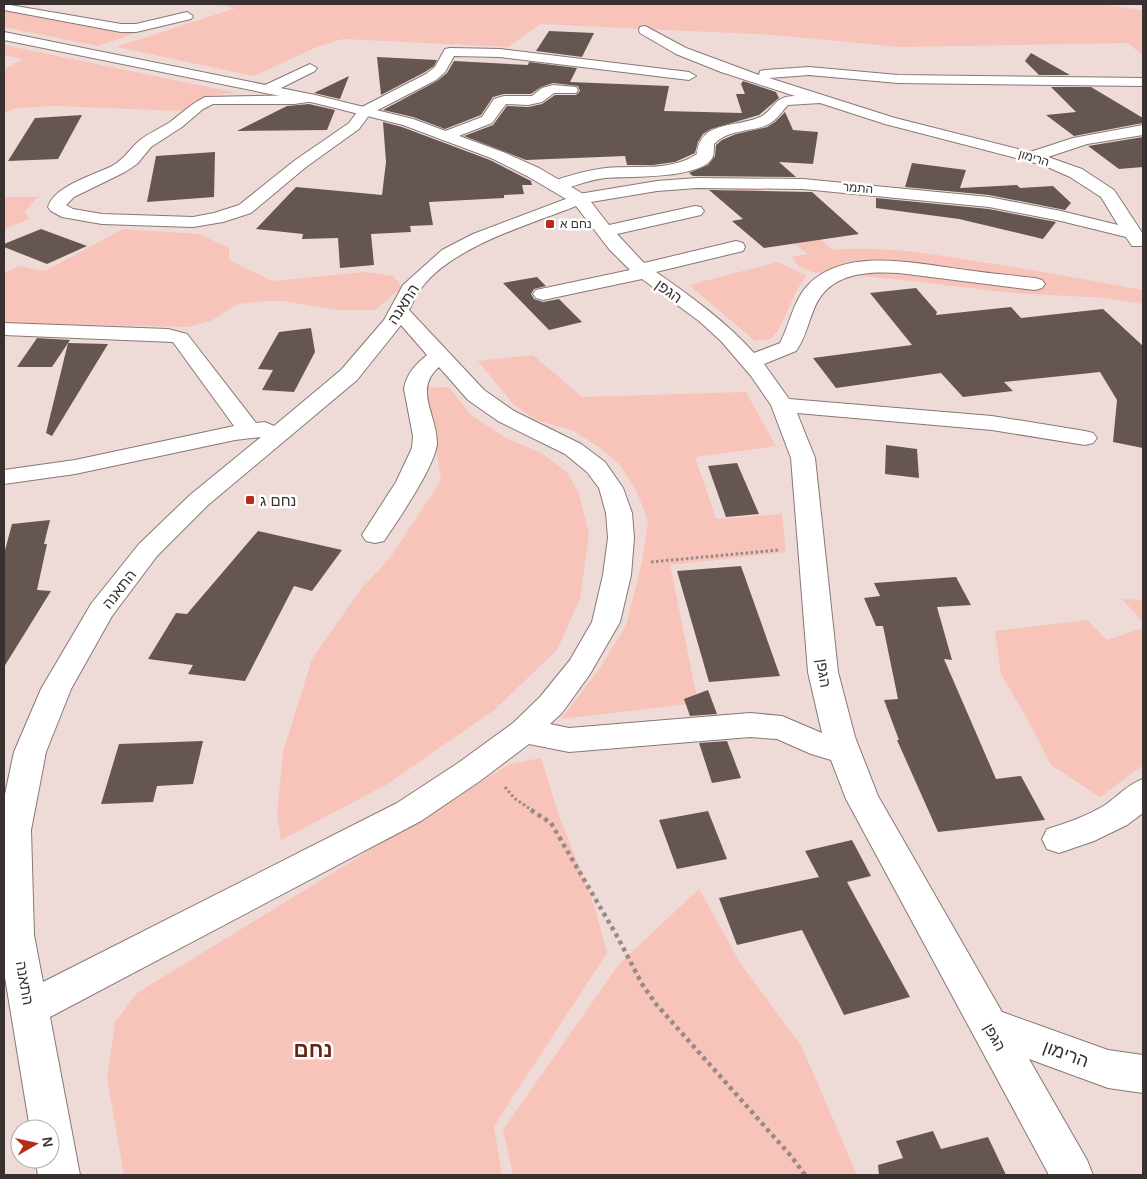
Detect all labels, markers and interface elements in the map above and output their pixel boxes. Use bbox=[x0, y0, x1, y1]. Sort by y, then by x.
street label: הרימון bbox=[1017, 147, 1051, 169]
street label: התמר bbox=[842, 180, 874, 196]
place label: נחם א bbox=[560, 217, 592, 231]
marker: נחם א bbox=[544, 218, 556, 230]
street label: הגפן bbox=[652, 276, 686, 306]
street label: התאנה bbox=[384, 281, 422, 327]
place label: נחם ג bbox=[260, 492, 296, 509]
marker: נחם ג bbox=[244, 494, 256, 506]
street label: התאנה bbox=[99, 566, 139, 612]
street label: הגפן bbox=[814, 658, 834, 688]
street label: התאנה bbox=[13, 960, 37, 1006]
street label: הגפן bbox=[981, 1020, 1009, 1054]
street label: הרימון bbox=[1040, 1037, 1092, 1071]
district label: נחם bbox=[294, 1038, 332, 1061]
north arrow bbox=[10, 1119, 60, 1169]
text: N bbox=[39, 1136, 57, 1148]

